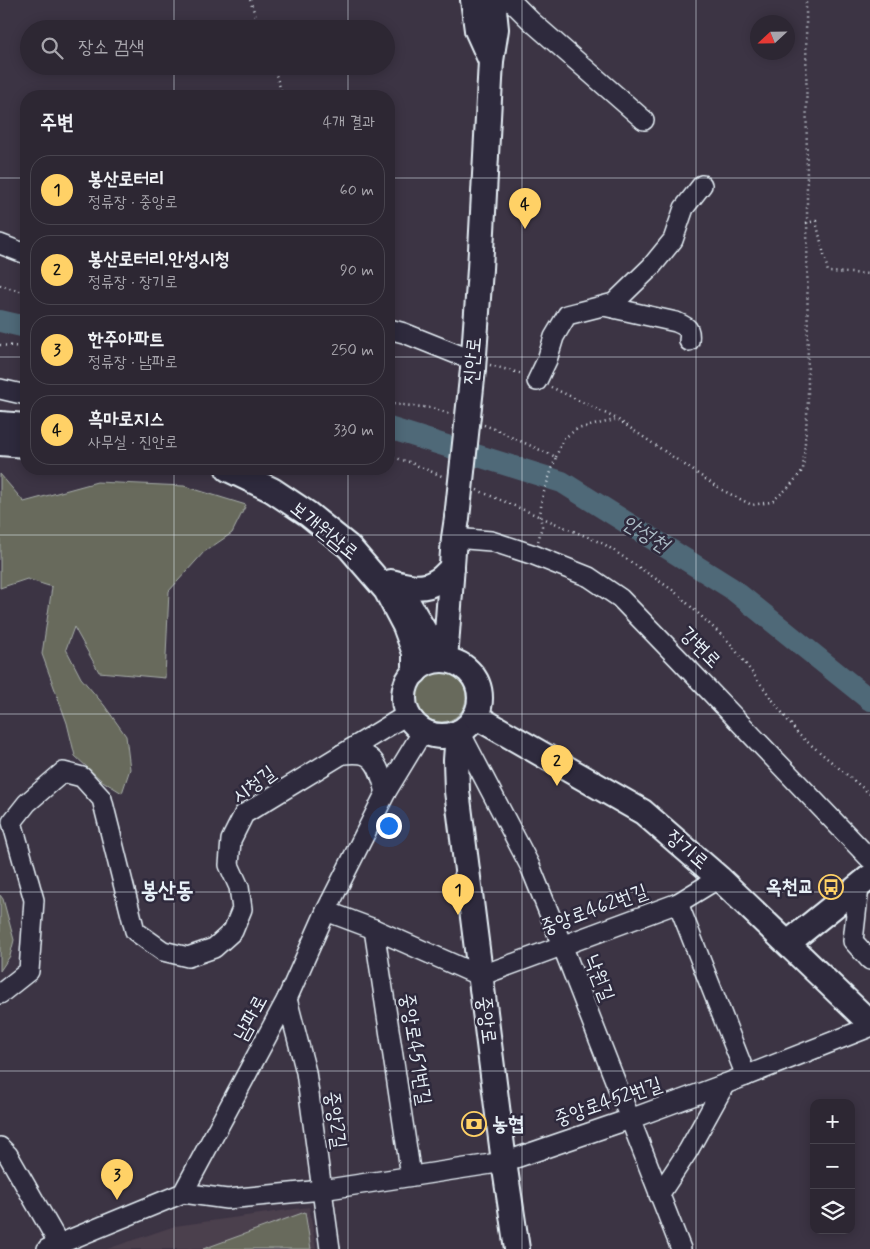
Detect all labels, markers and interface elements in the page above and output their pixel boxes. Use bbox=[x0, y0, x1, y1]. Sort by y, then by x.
north arrow bbox=[750, 15, 795, 60]
search box bbox=[20, 20, 395, 75]
icon: search bbox=[38, 34, 66, 62]
text: 장소 검색 bbox=[78, 35, 144, 60]
text: 주변 bbox=[40, 109, 74, 137]
text: 4개 결과 bbox=[323, 112, 375, 133]
text: 봉산로터리 bbox=[88, 167, 164, 192]
text: 1 bbox=[53, 180, 61, 201]
text: 60 m bbox=[340, 180, 374, 201]
pin: 4 bbox=[509, 188, 541, 229]
text: 정류장 · 중앙로 bbox=[88, 192, 178, 213]
text: 봉산로터리.안성시청 bbox=[88, 247, 230, 272]
text: 2 bbox=[53, 260, 61, 281]
text: 90 m bbox=[340, 260, 374, 281]
text: 정류장 · 장기로 bbox=[88, 272, 178, 293]
text: 한주아파트 bbox=[88, 327, 164, 352]
street label: 진안로 bbox=[457, 336, 489, 386]
text: 3 bbox=[53, 340, 61, 361]
text: 250 m bbox=[331, 340, 374, 361]
text: 정류장 · 남파로 bbox=[88, 352, 178, 373]
text: 흑마로지스 bbox=[88, 407, 164, 432]
text: 4 bbox=[52, 420, 62, 441]
text: 330 m bbox=[333, 420, 374, 441]
text: 사무실 · 진안로 bbox=[88, 432, 178, 453]
street label: 보개원삼로 bbox=[284, 495, 364, 567]
water label: 안성천 bbox=[616, 509, 676, 560]
street label: 강변로 bbox=[674, 621, 726, 675]
pin: 2 bbox=[541, 745, 573, 786]
street label: 시청길 bbox=[227, 760, 281, 810]
your location bbox=[376, 813, 402, 839]
street label: 장기로 bbox=[660, 824, 714, 876]
pin: 1 bbox=[442, 874, 474, 915]
place label: 옥천교 bbox=[766, 874, 814, 901]
bus stop icon: 옥천교 bbox=[818, 874, 844, 900]
district label: 봉산동 bbox=[140, 877, 194, 905]
street label: 중앙로462번길 bbox=[537, 878, 651, 942]
street label: 낙원길 bbox=[578, 951, 620, 1005]
street label: 남파로 bbox=[228, 990, 274, 1046]
street label: 중앙로451번길 bbox=[393, 991, 437, 1107]
street label: 중앙로 bbox=[470, 994, 502, 1046]
street label: 중앙로452번길 bbox=[550, 1071, 666, 1133]
street label: 중앙2길 bbox=[318, 1089, 352, 1151]
map controls bbox=[810, 1099, 855, 1234]
button: + bbox=[810, 1099, 855, 1144]
bank icon: 농협 bbox=[461, 1111, 487, 1137]
place label: 농협 bbox=[492, 1111, 524, 1138]
button: − bbox=[810, 1144, 855, 1189]
pin: 3 bbox=[101, 1159, 133, 1200]
button: layers bbox=[810, 1189, 855, 1234]

